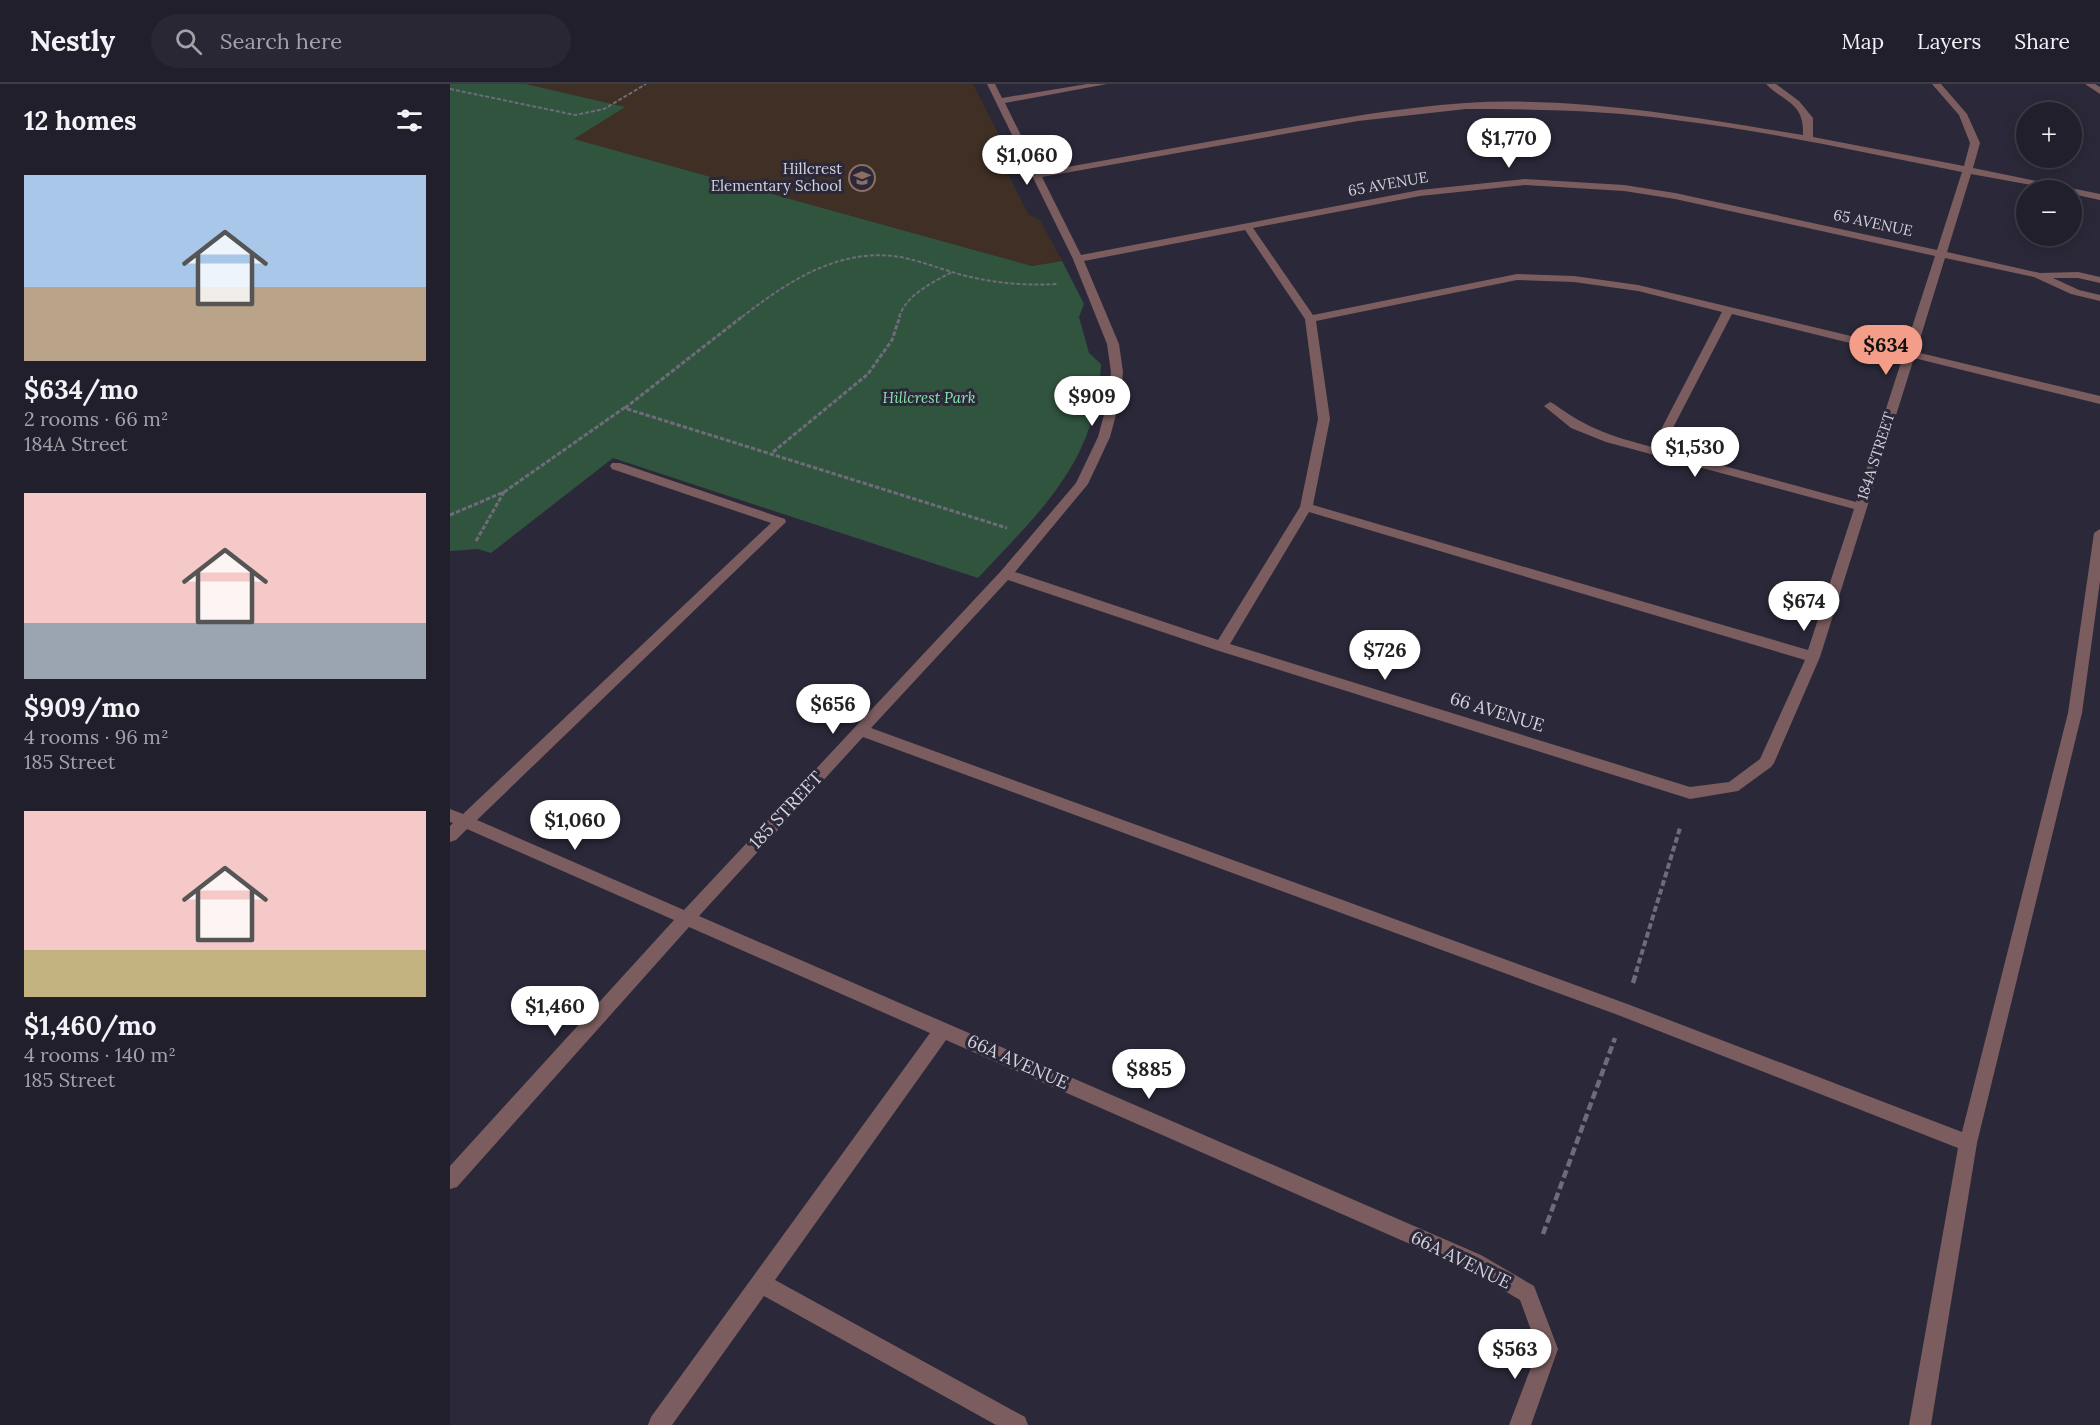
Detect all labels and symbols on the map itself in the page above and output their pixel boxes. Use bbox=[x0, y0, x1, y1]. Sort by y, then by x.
pin: $1,770 bbox=[1460, 118, 1558, 169]
pin: $1,060 bbox=[978, 135, 1076, 186]
place label: Hillcrest Elementary School bbox=[711, 159, 842, 195]
school or university icon: Hillcrest Elementary School bbox=[847, 163, 877, 193]
street label: 65 AVENUE bbox=[1346, 167, 1429, 200]
street label: 65 AVENUE bbox=[1832, 205, 1915, 240]
pin: $634 bbox=[1850, 325, 1922, 376]
pin: $909 bbox=[1056, 376, 1128, 427]
park label: Hillcrest Park bbox=[882, 388, 976, 407]
street label: 184A STREET bbox=[1852, 409, 1899, 502]
pin: $1,530 bbox=[1646, 427, 1744, 478]
pin: $674 bbox=[1768, 581, 1840, 632]
pin: $726 bbox=[1349, 630, 1421, 681]
pin: $656 bbox=[797, 684, 869, 735]
street label: 66 AVENUE bbox=[1447, 686, 1547, 737]
street label: 185 STREET bbox=[744, 766, 828, 853]
pin: $1,060 bbox=[526, 800, 624, 851]
pin: $1,460 bbox=[506, 986, 604, 1037]
street label: 66A AVENUE bbox=[964, 1029, 1073, 1094]
pin: $885 bbox=[1113, 1049, 1185, 1100]
street label: 66A AVENUE bbox=[1407, 1225, 1515, 1294]
pin: $563 bbox=[1479, 1329, 1551, 1380]

